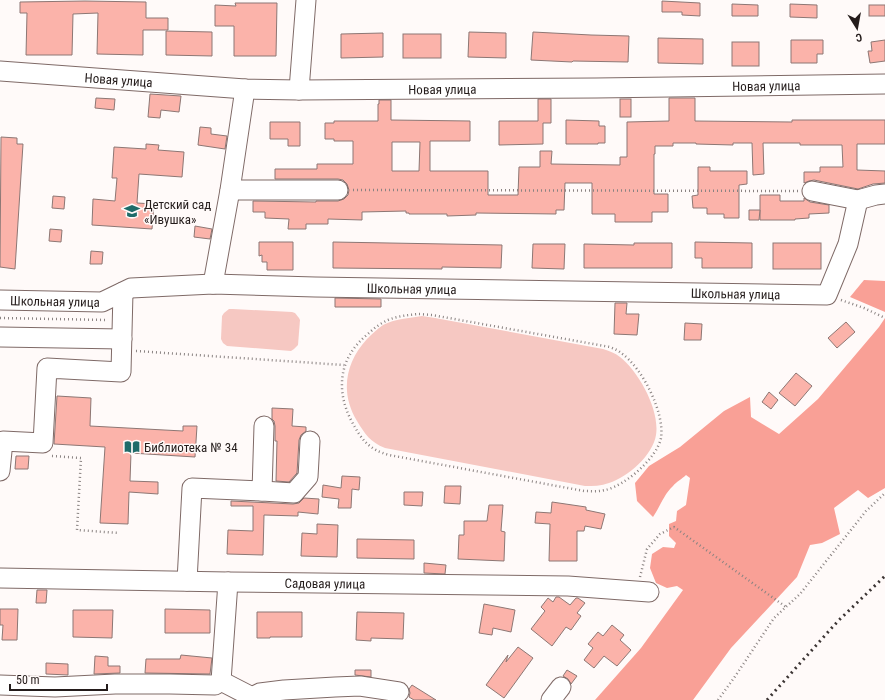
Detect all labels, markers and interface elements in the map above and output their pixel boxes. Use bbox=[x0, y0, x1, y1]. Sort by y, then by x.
north arrow bbox=[837, 8, 877, 48]
text: С bbox=[854, 30, 863, 44]
street label: Новая улица bbox=[84, 70, 153, 90]
street label: Новая улица bbox=[732, 78, 800, 94]
street label: Новая улица bbox=[408, 82, 476, 97]
place label: Детский сад «Ивушка» bbox=[144, 197, 211, 227]
school or university icon: Детский сад «Ивушка» bbox=[123, 202, 141, 220]
street label: Школьная улица bbox=[367, 281, 457, 297]
street label: Школьная улица bbox=[691, 286, 781, 302]
street label: Школьная улица bbox=[10, 293, 100, 310]
library icon: Библиотека № 34 bbox=[123, 438, 141, 456]
place label: Библиотека № 34 bbox=[144, 440, 238, 455]
street label: Садовая улица bbox=[285, 576, 365, 592]
scale bar bbox=[10, 666, 107, 692]
text: 50 m bbox=[16, 673, 40, 687]

